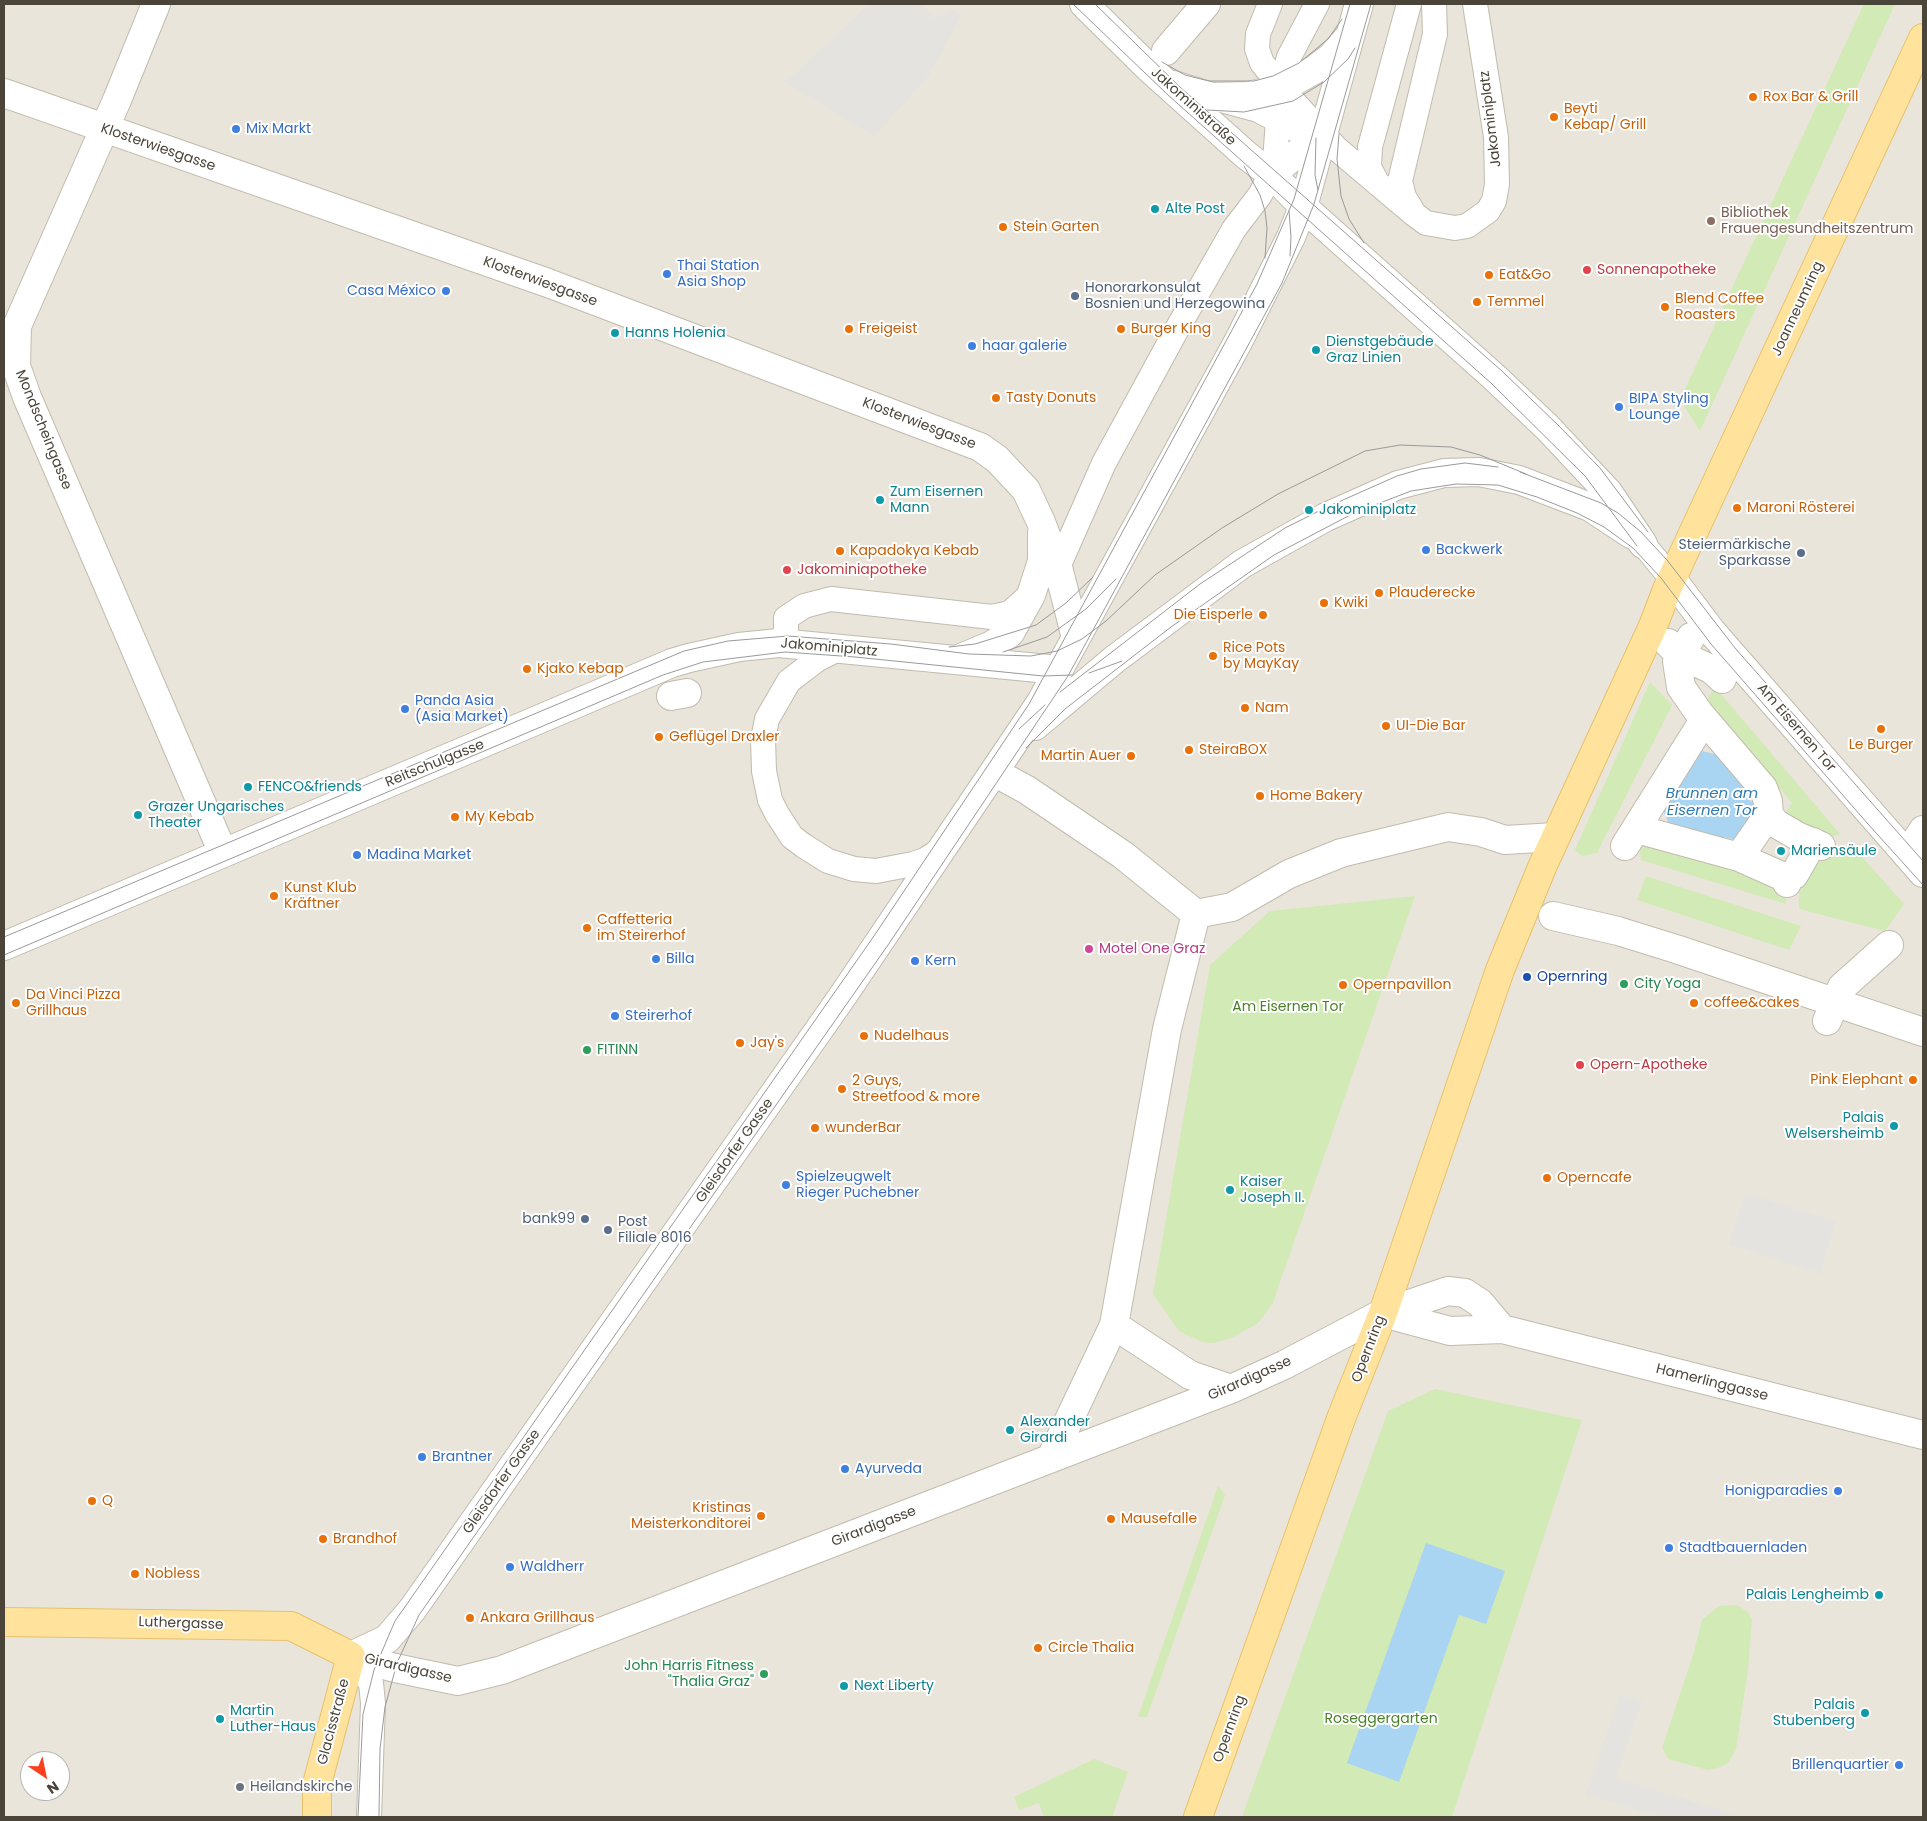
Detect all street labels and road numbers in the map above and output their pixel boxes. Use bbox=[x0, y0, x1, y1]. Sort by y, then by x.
street label: Jakoministraße bbox=[1147, 64, 1239, 150]
street label: Jakominiplatz bbox=[1477, 70, 1505, 168]
street label: Klosterwiesgasse bbox=[98, 120, 218, 176]
street label: Klosterwiesgasse bbox=[481, 254, 599, 310]
street label: Joanneumring bbox=[1769, 259, 1827, 359]
street label: Mondscheingasse bbox=[11, 368, 75, 492]
street label: Klosterwiesgasse bbox=[860, 395, 978, 453]
street label: Jakominiplatz bbox=[780, 635, 878, 661]
street label: Am Eisernen Tor bbox=[1753, 680, 1839, 776]
street label: Reitschulgasse bbox=[383, 737, 487, 791]
street label: Gleisdorfer Gasse bbox=[693, 1096, 777, 1206]
street label: Opernring bbox=[1349, 1313, 1389, 1385]
street label: Girardigasse bbox=[1206, 1353, 1294, 1405]
street label: Hamerlinggasse bbox=[1654, 1361, 1770, 1405]
street label: Gleisdorfer Gasse bbox=[460, 1427, 544, 1537]
street label: Girardigasse bbox=[829, 1503, 919, 1551]
street label: Luthergasse bbox=[138, 1614, 224, 1634]
street label: Girardigasse bbox=[363, 1651, 453, 1687]
street label: Glacisstraße bbox=[314, 1677, 354, 1767]
street label: Opernring bbox=[1210, 1693, 1250, 1765]

